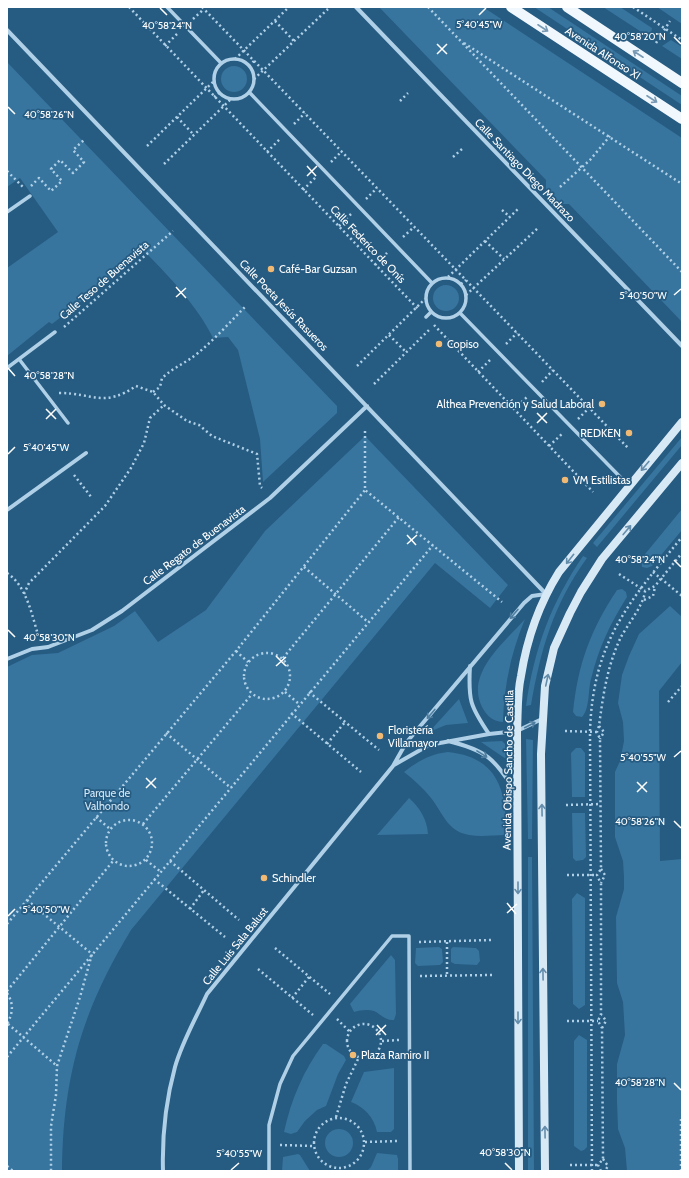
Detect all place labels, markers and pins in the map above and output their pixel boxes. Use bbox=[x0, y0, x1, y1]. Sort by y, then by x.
place label: Café-Bar Guzsan bbox=[279, 262, 357, 276]
marker: Café-Bar Guzsan bbox=[266, 264, 276, 274]
place label: Copiso bbox=[447, 337, 479, 351]
marker: Copiso bbox=[434, 339, 444, 349]
place label: Althea Prevención y Salud Laboral bbox=[437, 397, 594, 411]
marker: Althea Prevención y Salud Laboral bbox=[597, 399, 607, 409]
place label: REDKEN bbox=[580, 426, 621, 440]
marker: REDKEN bbox=[624, 428, 634, 438]
place label: VM Estilistas bbox=[573, 473, 631, 487]
marker: VM Estilistas bbox=[560, 475, 570, 485]
place label: Floristería Villamayor bbox=[388, 723, 438, 750]
marker: Floristería Villamayor bbox=[375, 731, 385, 741]
place label: Schindler bbox=[272, 871, 316, 885]
marker: Schindler bbox=[259, 873, 269, 883]
place label: Plaza Ramiro II bbox=[361, 1048, 429, 1062]
marker: Plaza Ramiro II bbox=[348, 1050, 358, 1060]

